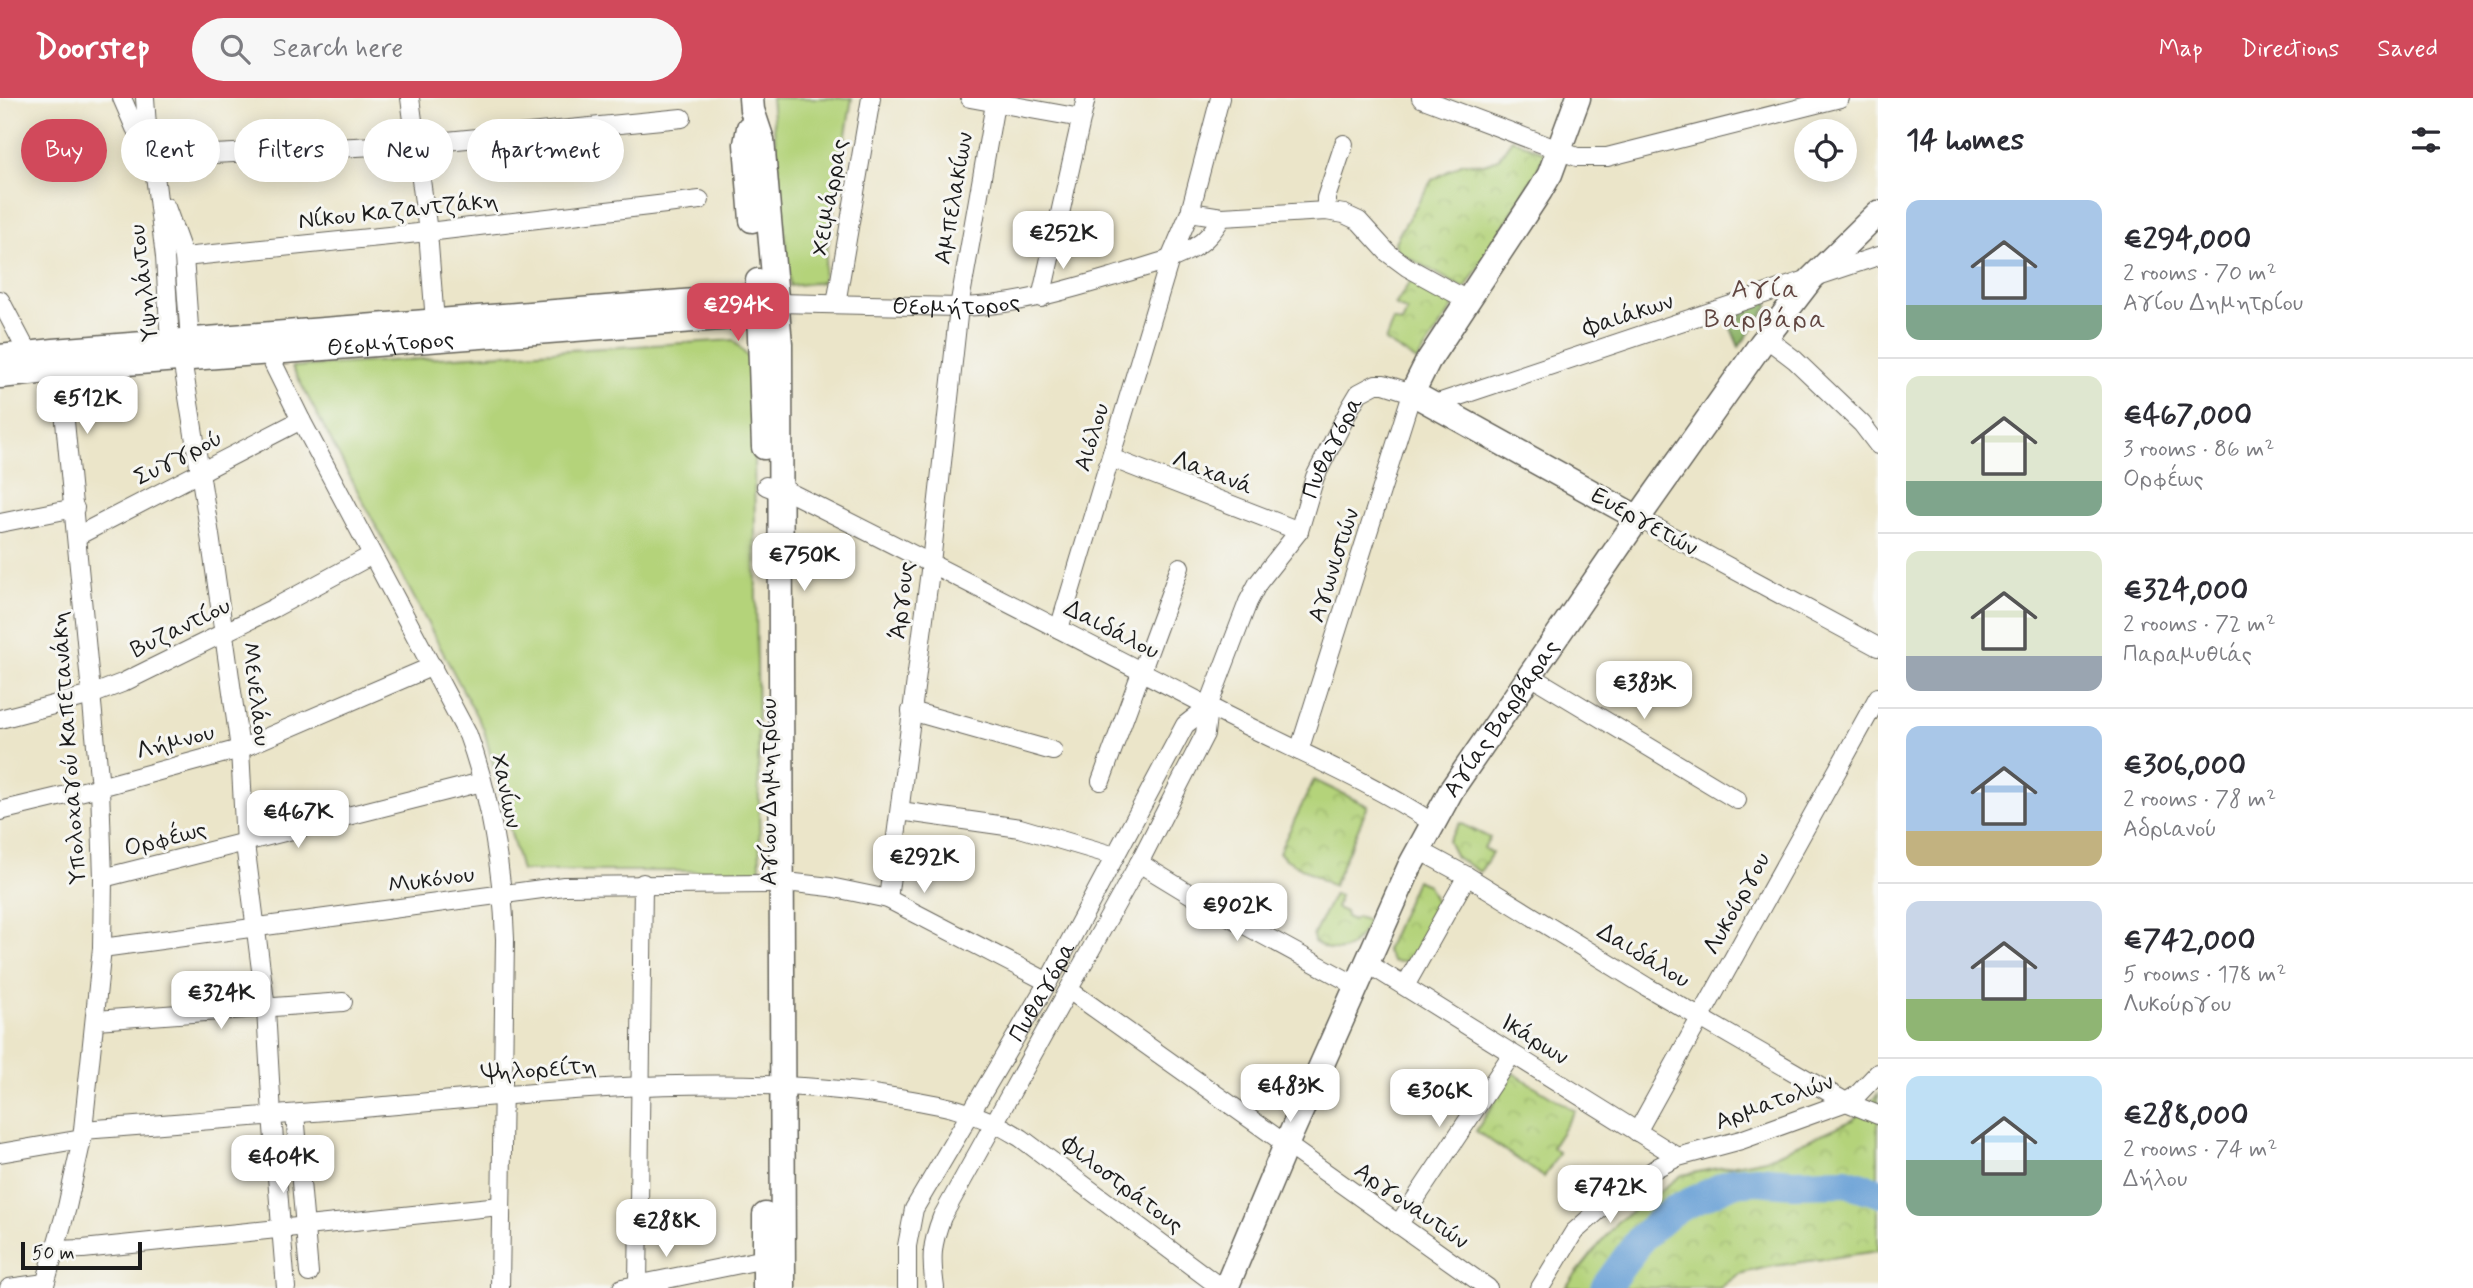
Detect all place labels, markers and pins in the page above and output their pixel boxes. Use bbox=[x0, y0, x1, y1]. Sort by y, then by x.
pin: €252K bbox=[1014, 212, 1112, 271]
pin: €294K bbox=[689, 284, 787, 343]
pin: €512K bbox=[38, 376, 136, 436]
pin: €750K bbox=[755, 533, 853, 593]
pin: €383K bbox=[1595, 662, 1693, 721]
pin: €467K bbox=[249, 790, 347, 850]
pin: €292K bbox=[875, 836, 973, 895]
pin: €902K bbox=[1188, 884, 1286, 943]
pin: €324K bbox=[172, 972, 270, 1031]
pin: €483K bbox=[1241, 1065, 1339, 1124]
pin: €306K bbox=[1390, 1070, 1488, 1129]
pin: €404K bbox=[234, 1136, 332, 1195]
pin: €742K bbox=[1561, 1166, 1659, 1225]
pin: €288K bbox=[617, 1200, 715, 1259]

